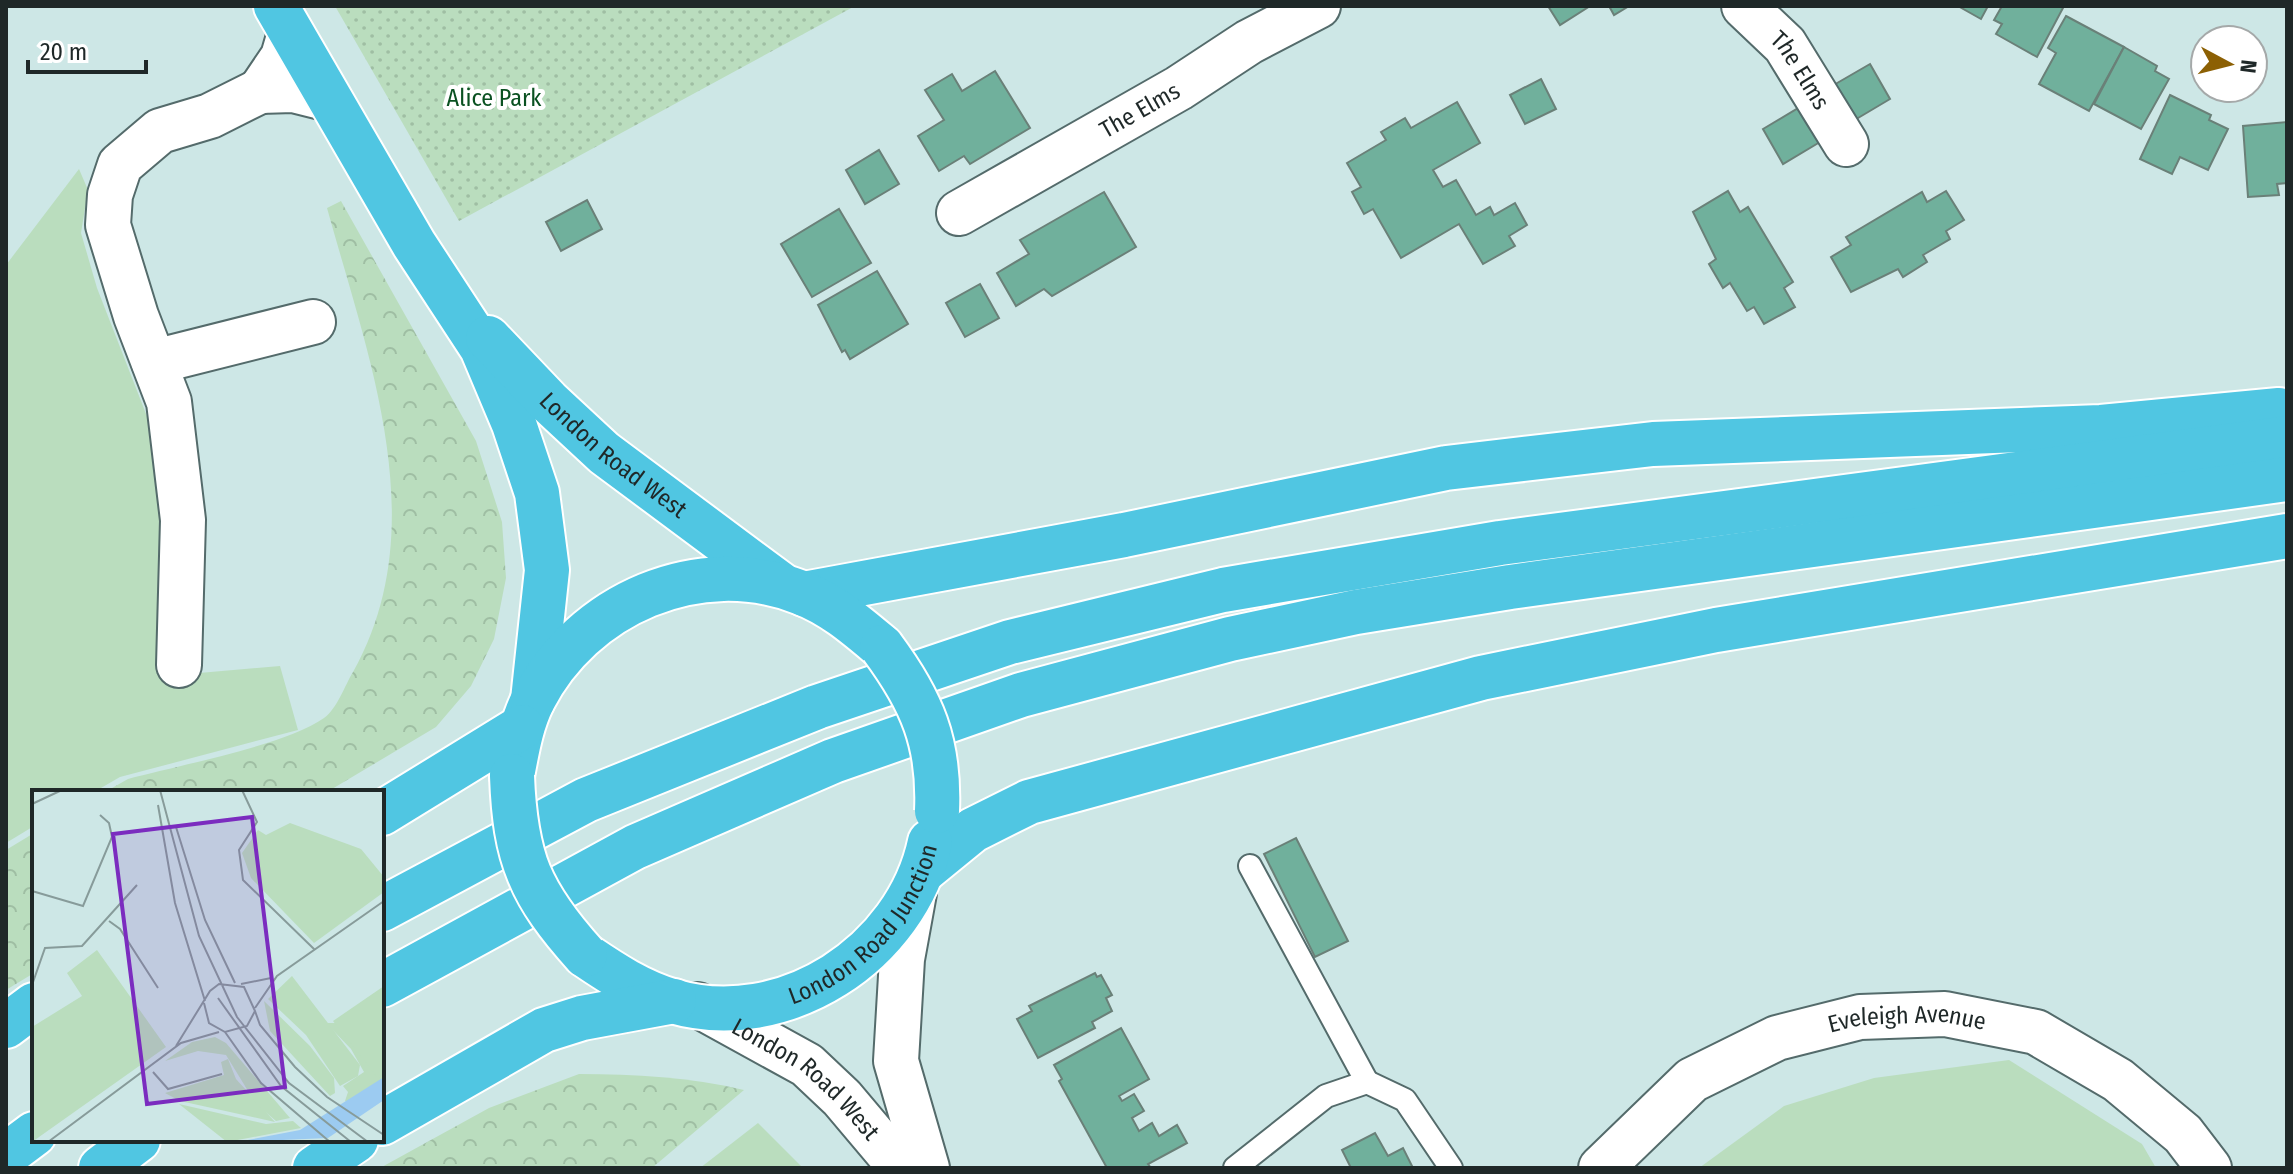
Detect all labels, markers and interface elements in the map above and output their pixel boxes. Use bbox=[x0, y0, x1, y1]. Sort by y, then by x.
scale bar bbox=[28, 24, 146, 74]
north arrow bbox=[2189, 24, 2269, 104]
street label: The Elms bbox=[1765, 25, 1835, 115]
text: 20 m bbox=[40, 38, 87, 66]
text: N bbox=[2234, 58, 2263, 75]
street label: The Elms bbox=[1095, 76, 1185, 144]
park label: Alice Park bbox=[447, 84, 542, 112]
street label: London Road West bbox=[534, 387, 692, 524]
inset map bbox=[32, 790, 384, 1142]
street label: London Road Junction bbox=[784, 841, 943, 1010]
street label: Eveleigh Avenue bbox=[1825, 1000, 1988, 1039]
street label: London Road West bbox=[727, 1012, 885, 1146]

